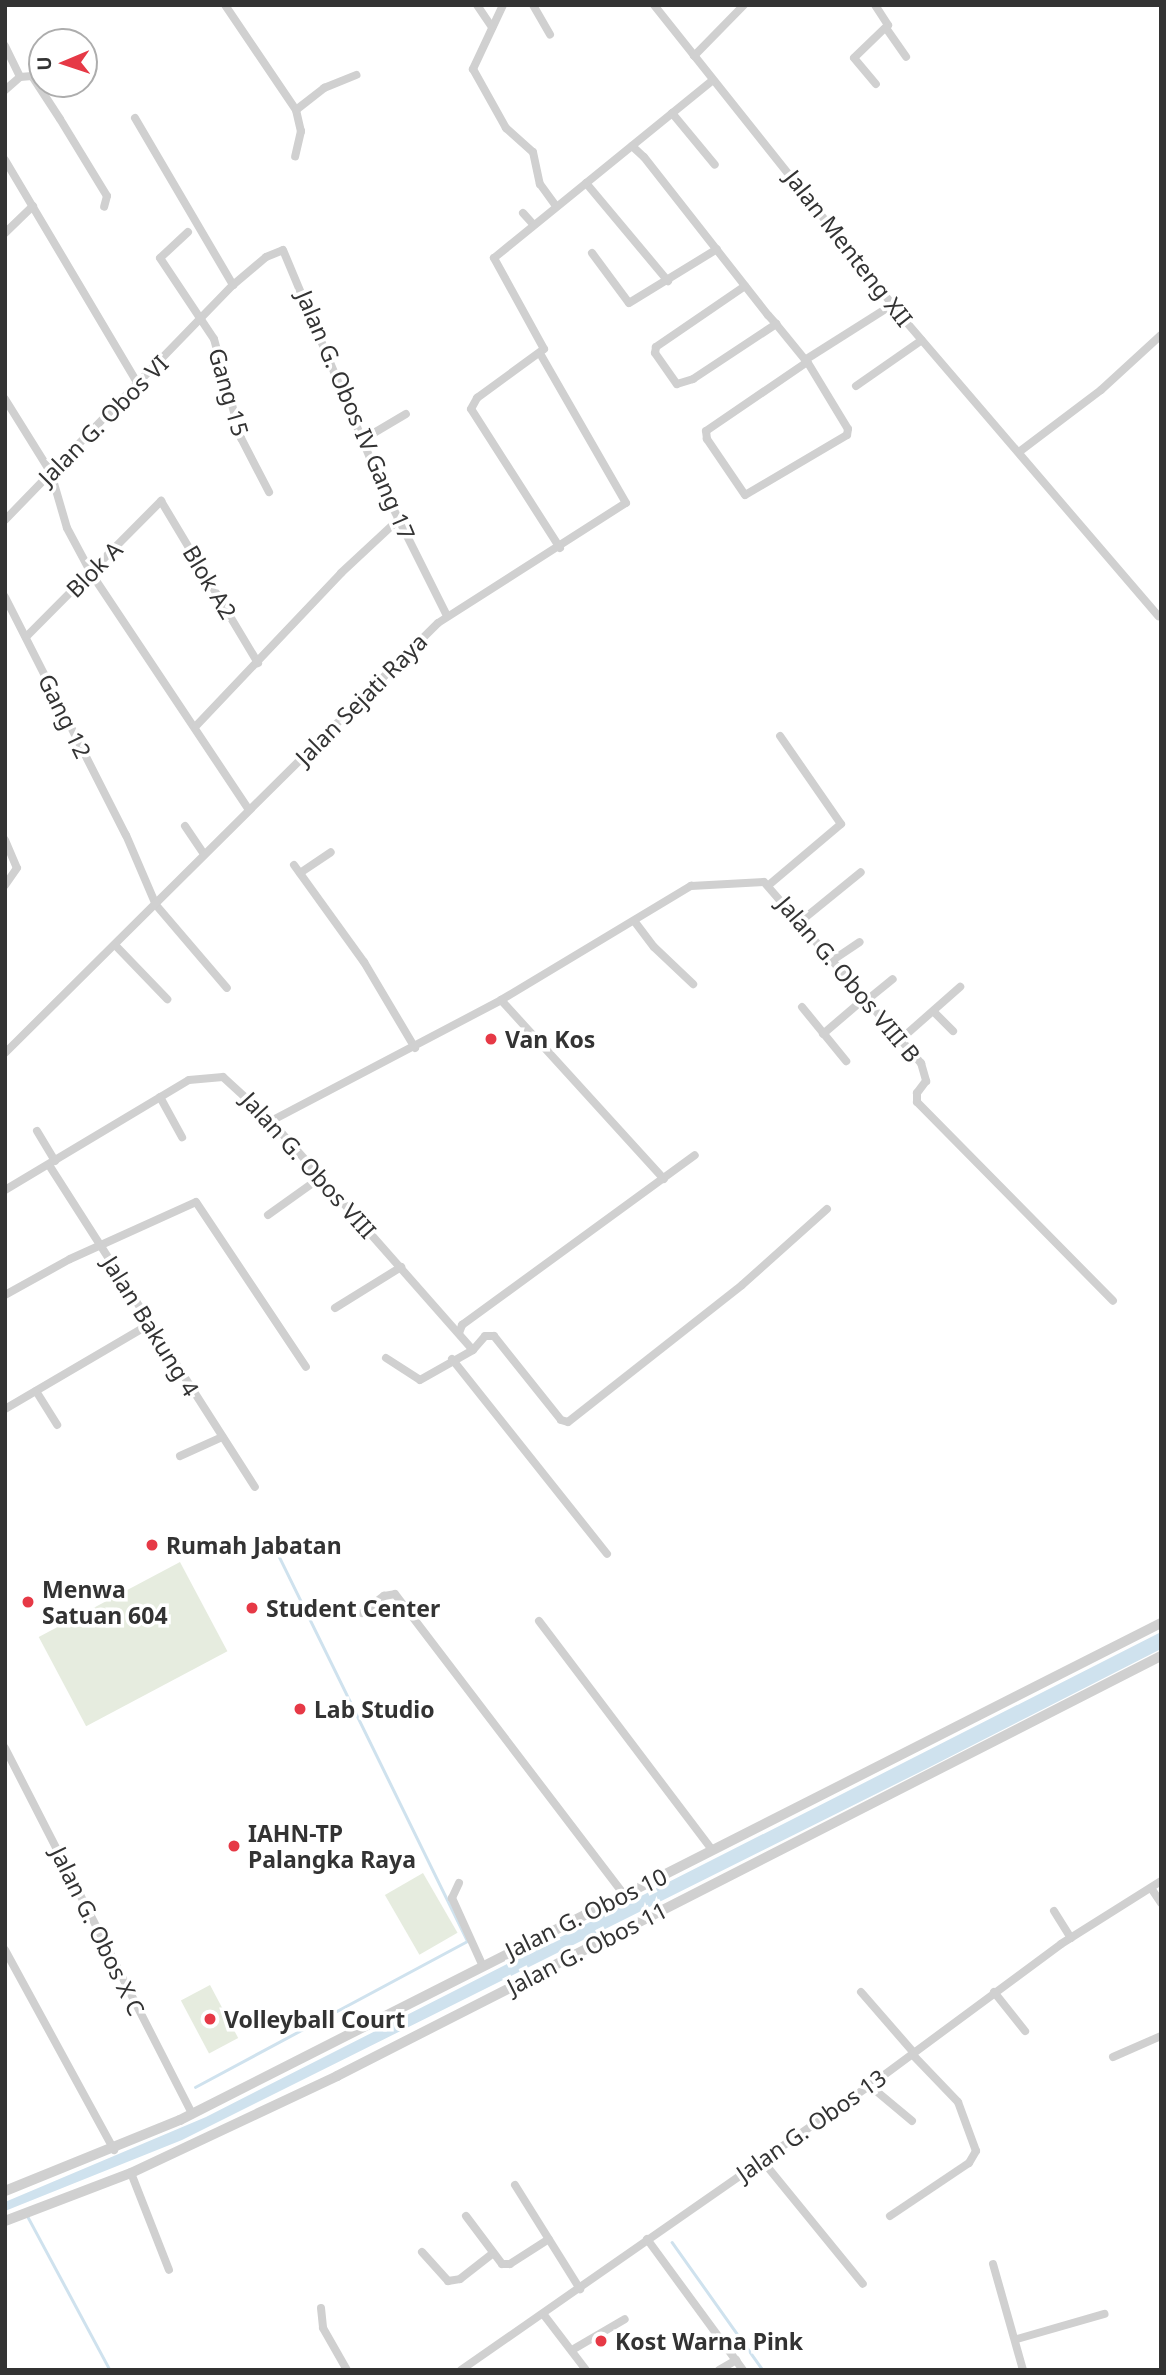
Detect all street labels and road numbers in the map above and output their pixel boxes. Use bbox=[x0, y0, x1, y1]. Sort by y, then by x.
street label: Jalan Menteng XII bbox=[779, 164, 919, 332]
street label: Jalan G. Obos IV Gang 17 bbox=[291, 286, 421, 544]
street label: Gang 15 bbox=[203, 345, 255, 439]
street label: Jalan G. Obos VI bbox=[33, 350, 173, 490]
street label: Blok A bbox=[60, 535, 128, 603]
street label: Blok A2 bbox=[177, 540, 243, 624]
street label: Jalan Sejati Raya bbox=[289, 627, 433, 771]
street label: Gang 12 bbox=[33, 669, 97, 763]
street label: Jalan G. Obos VIII B bbox=[772, 890, 926, 1068]
street label: Jalan G. Obos VIII bbox=[236, 1086, 382, 1244]
street label: Jalan Bakung 4 bbox=[97, 1251, 205, 1401]
street label: Jalan G. Obos X C bbox=[45, 1842, 151, 2020]
street label: Jalan G. Obos 10 bbox=[501, 1862, 671, 1964]
street label: Jalan G. Obos 11 bbox=[502, 1896, 672, 2000]
street label: Jalan G. Obos 13 bbox=[731, 2063, 891, 2187]

